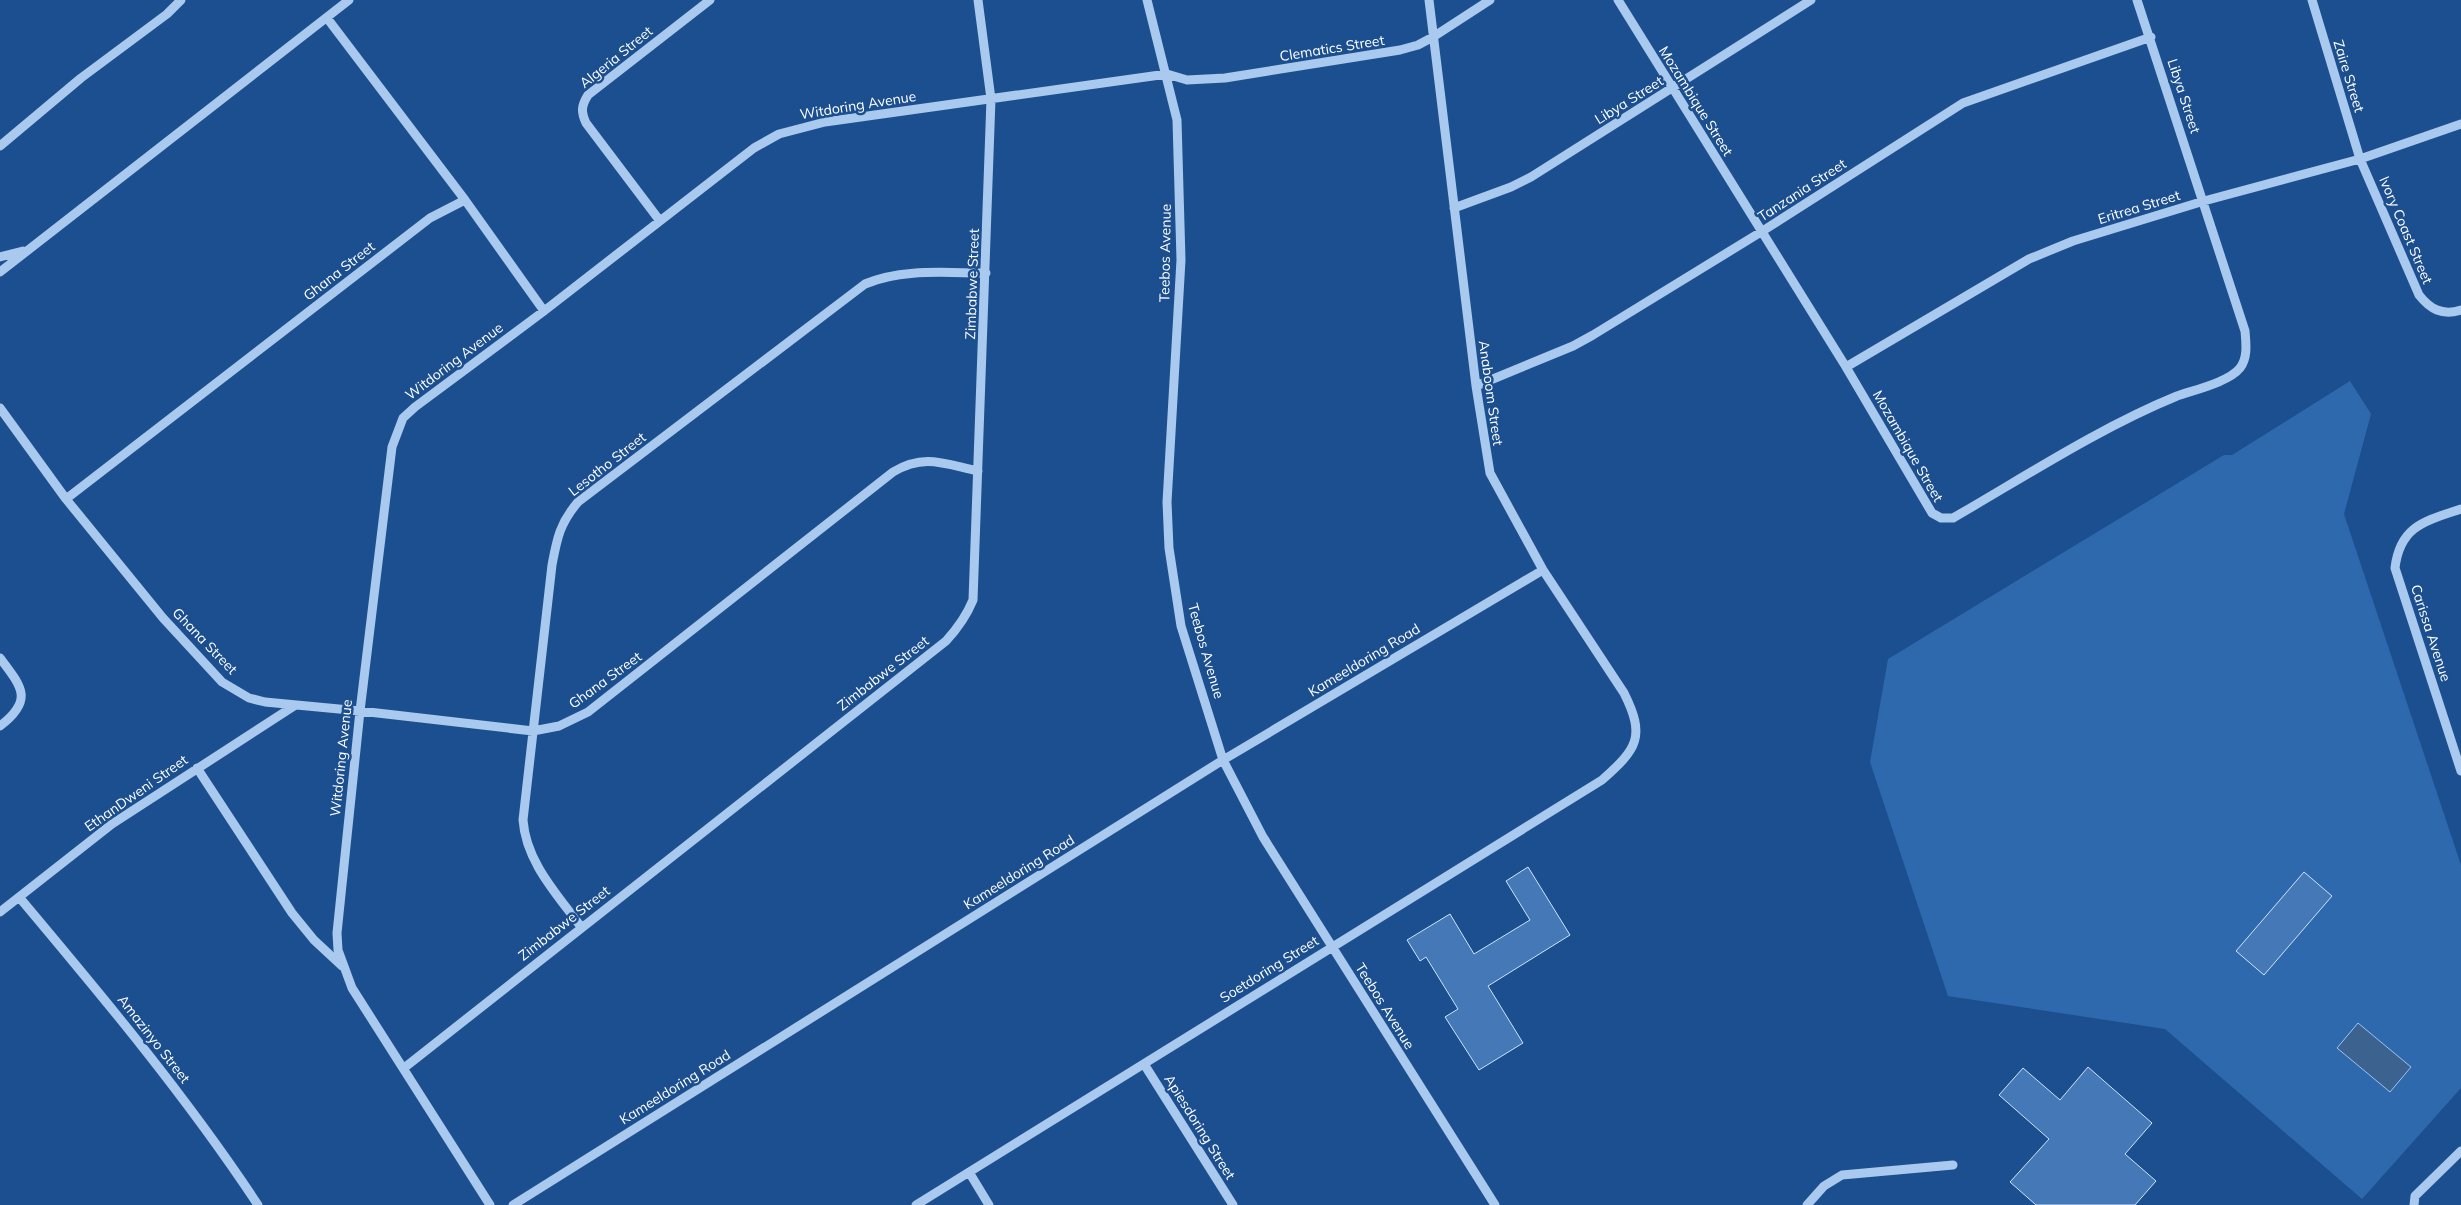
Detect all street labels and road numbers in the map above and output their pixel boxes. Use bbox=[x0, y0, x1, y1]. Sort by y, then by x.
street label: Algeria Street bbox=[576, 22, 656, 92]
street label: Clematics Street bbox=[1278, 31, 1386, 65]
street label: Zaire Street bbox=[2329, 38, 2369, 115]
street label: Mozambique Street bbox=[1655, 43, 1737, 159]
street label: Libya Street bbox=[2163, 56, 2205, 136]
street label: Libya Street bbox=[1591, 72, 1667, 128]
street label: Witdoring Avenue bbox=[799, 87, 917, 123]
street label: Tanzania Street bbox=[1754, 155, 1850, 225]
street label: Ivory Coast Street bbox=[2375, 173, 2437, 287]
street label: Eritrea Street bbox=[2096, 186, 2182, 228]
street label: Teebos Avenue bbox=[1155, 204, 1175, 302]
street label: Zimbabwe Street bbox=[961, 228, 983, 340]
street label: Ghana Street bbox=[300, 237, 378, 305]
street label: Witdoring Avenue bbox=[402, 318, 506, 404]
street label: Anaboom Street bbox=[1475, 339, 1507, 447]
street label: Mozambique Street bbox=[1869, 387, 1947, 505]
street label: Lesotho Street bbox=[565, 428, 649, 500]
street label: Carissa Avenue bbox=[2407, 582, 2455, 684]
street label: Teebos Avenue bbox=[1184, 601, 1228, 701]
street label: Ghana Street bbox=[169, 604, 241, 678]
street label: Kameeldoring Road bbox=[1305, 619, 1423, 701]
street label: Zimbabwe Street bbox=[834, 632, 932, 714]
street label: Ghana Street bbox=[565, 647, 645, 713]
street label: Witdoring Avenue bbox=[326, 699, 356, 817]
street label: EthanDweni Street bbox=[81, 751, 191, 835]
street label: Kameeldoring Road bbox=[960, 831, 1078, 913]
street label: Zimbabwe Street bbox=[515, 882, 613, 964]
street label: Soetdoring Street bbox=[1216, 931, 1322, 1007]
street label: Teebos Avenue bbox=[1351, 960, 1419, 1052]
street label: Amazinyo Street bbox=[114, 991, 194, 1087]
street label: Kameeldoring Road bbox=[616, 1046, 734, 1128]
street label: Apiesdoring Street bbox=[1160, 1071, 1240, 1183]

